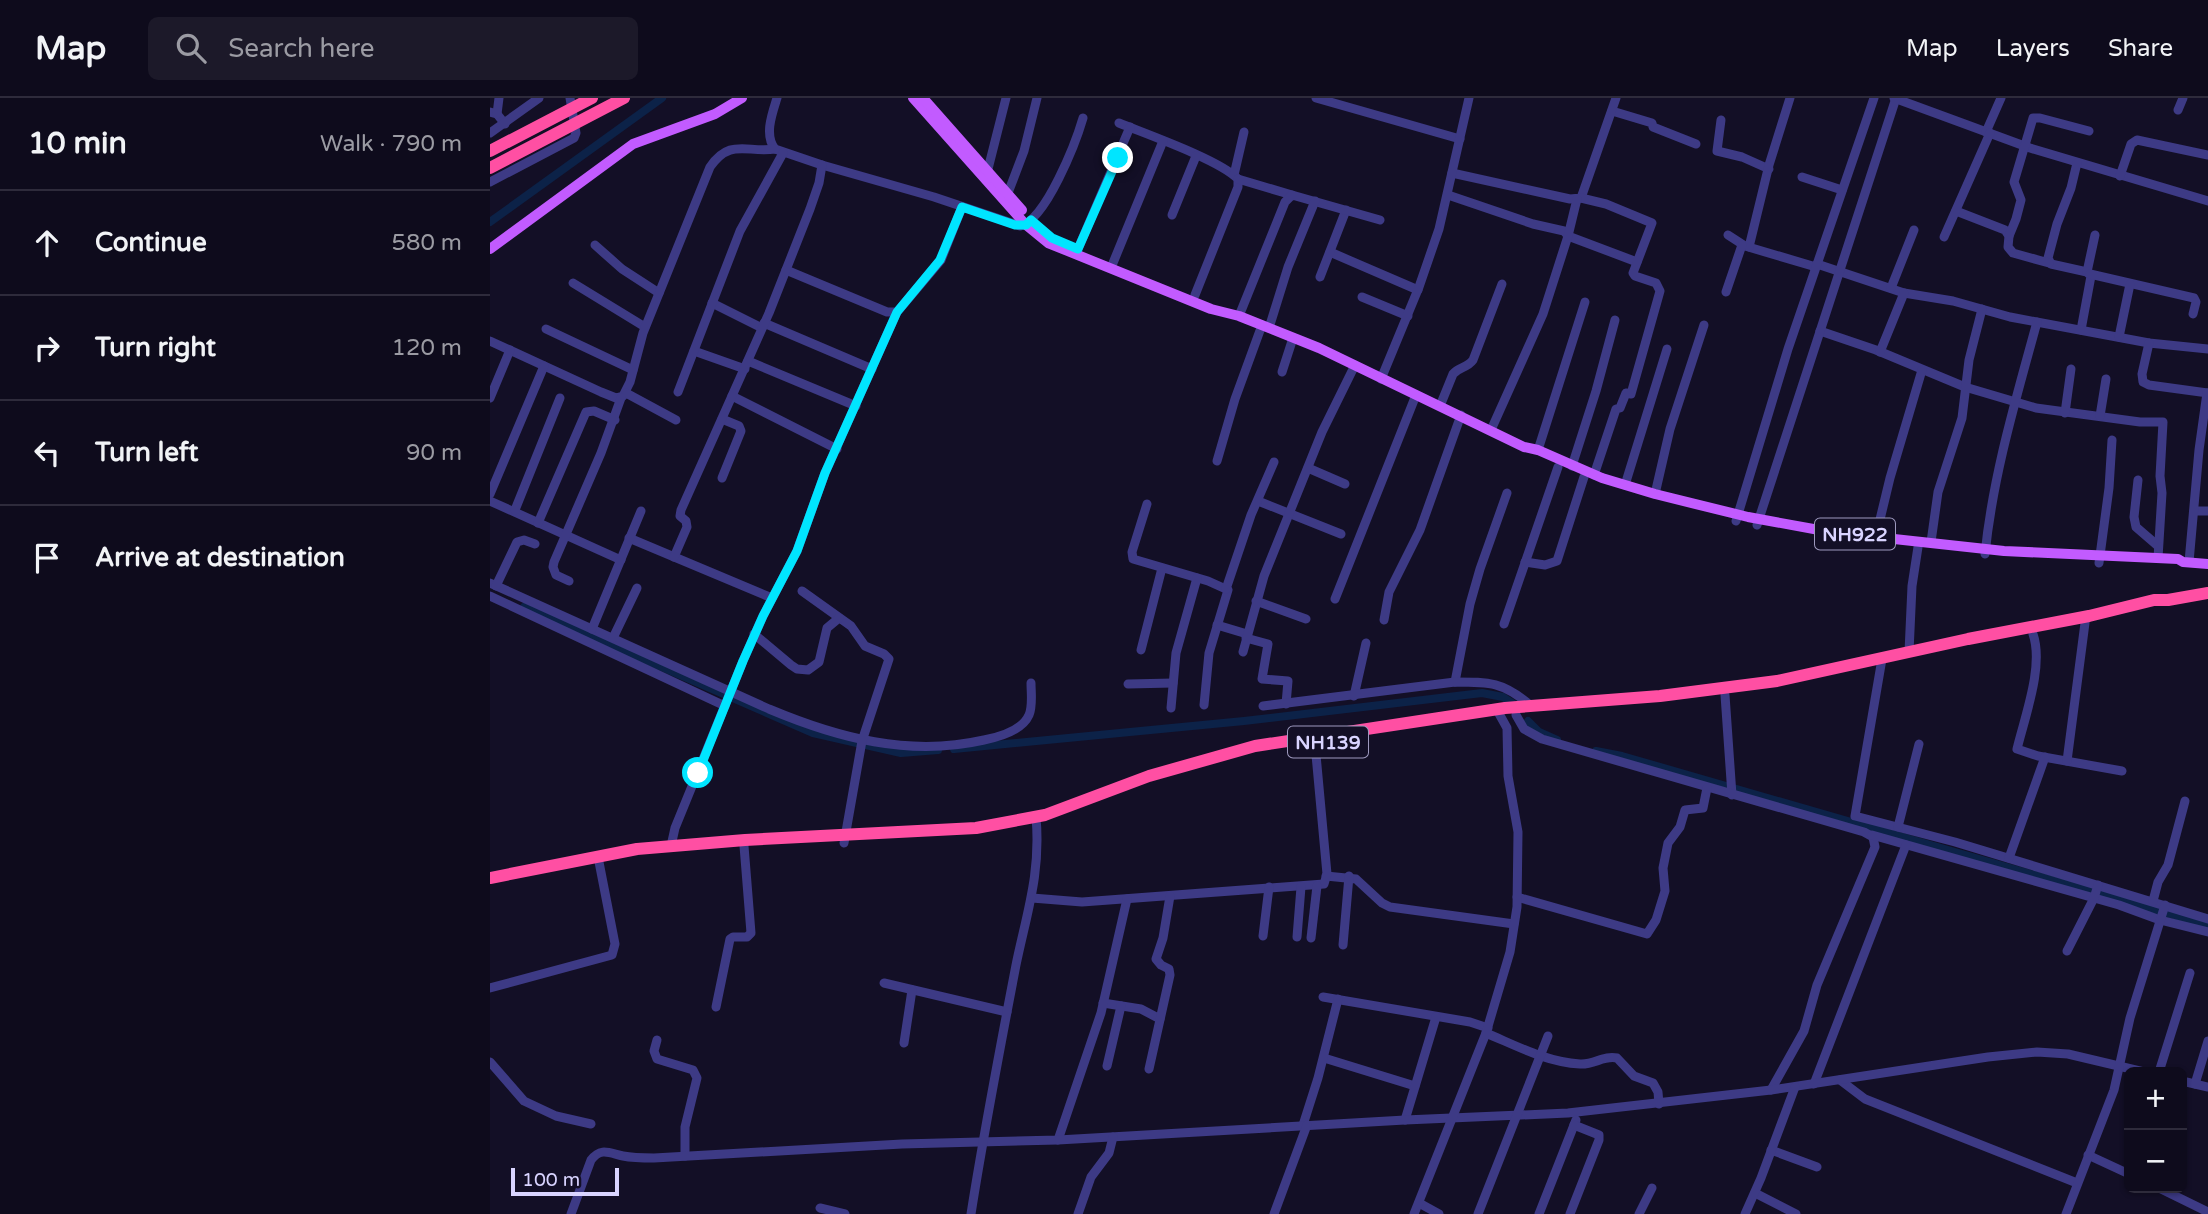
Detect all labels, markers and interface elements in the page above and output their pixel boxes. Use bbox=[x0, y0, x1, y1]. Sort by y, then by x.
search box bbox=[148, 17, 638, 80]
text: Map bbox=[35, 29, 106, 68]
icon: search bbox=[172, 29, 210, 67]
text: Search here bbox=[228, 33, 374, 64]
text: Map bbox=[1906, 34, 1958, 63]
text: Layers bbox=[1996, 34, 2070, 63]
text: Share bbox=[2108, 34, 2173, 63]
text: 10 min bbox=[28, 125, 127, 162]
text: Walk · 790 m bbox=[320, 130, 462, 158]
route end bbox=[1102, 142, 1133, 173]
icon: ahead bbox=[28, 224, 66, 262]
text: Continue bbox=[95, 227, 207, 258]
text: 580 m bbox=[392, 229, 462, 257]
icon: right bbox=[28, 329, 66, 367]
text: Turn right bbox=[95, 332, 216, 363]
text: 120 m bbox=[392, 334, 462, 362]
icon: left bbox=[28, 434, 66, 472]
text: Turn left bbox=[95, 437, 198, 468]
text: 90 m bbox=[406, 439, 462, 467]
road number: NH922 bbox=[1815, 518, 1895, 550]
icon: arrive bbox=[28, 539, 66, 577]
text: Arrive at destination bbox=[95, 542, 345, 573]
road number: NH139 bbox=[1288, 726, 1368, 758]
route start bbox=[682, 757, 713, 788]
map controls bbox=[2124, 1067, 2187, 1193]
button: + bbox=[2124, 1067, 2187, 1130]
button: − bbox=[2124, 1130, 2187, 1193]
scale bar bbox=[511, 1165, 620, 1197]
text: 100 m bbox=[522, 1169, 580, 1191]

